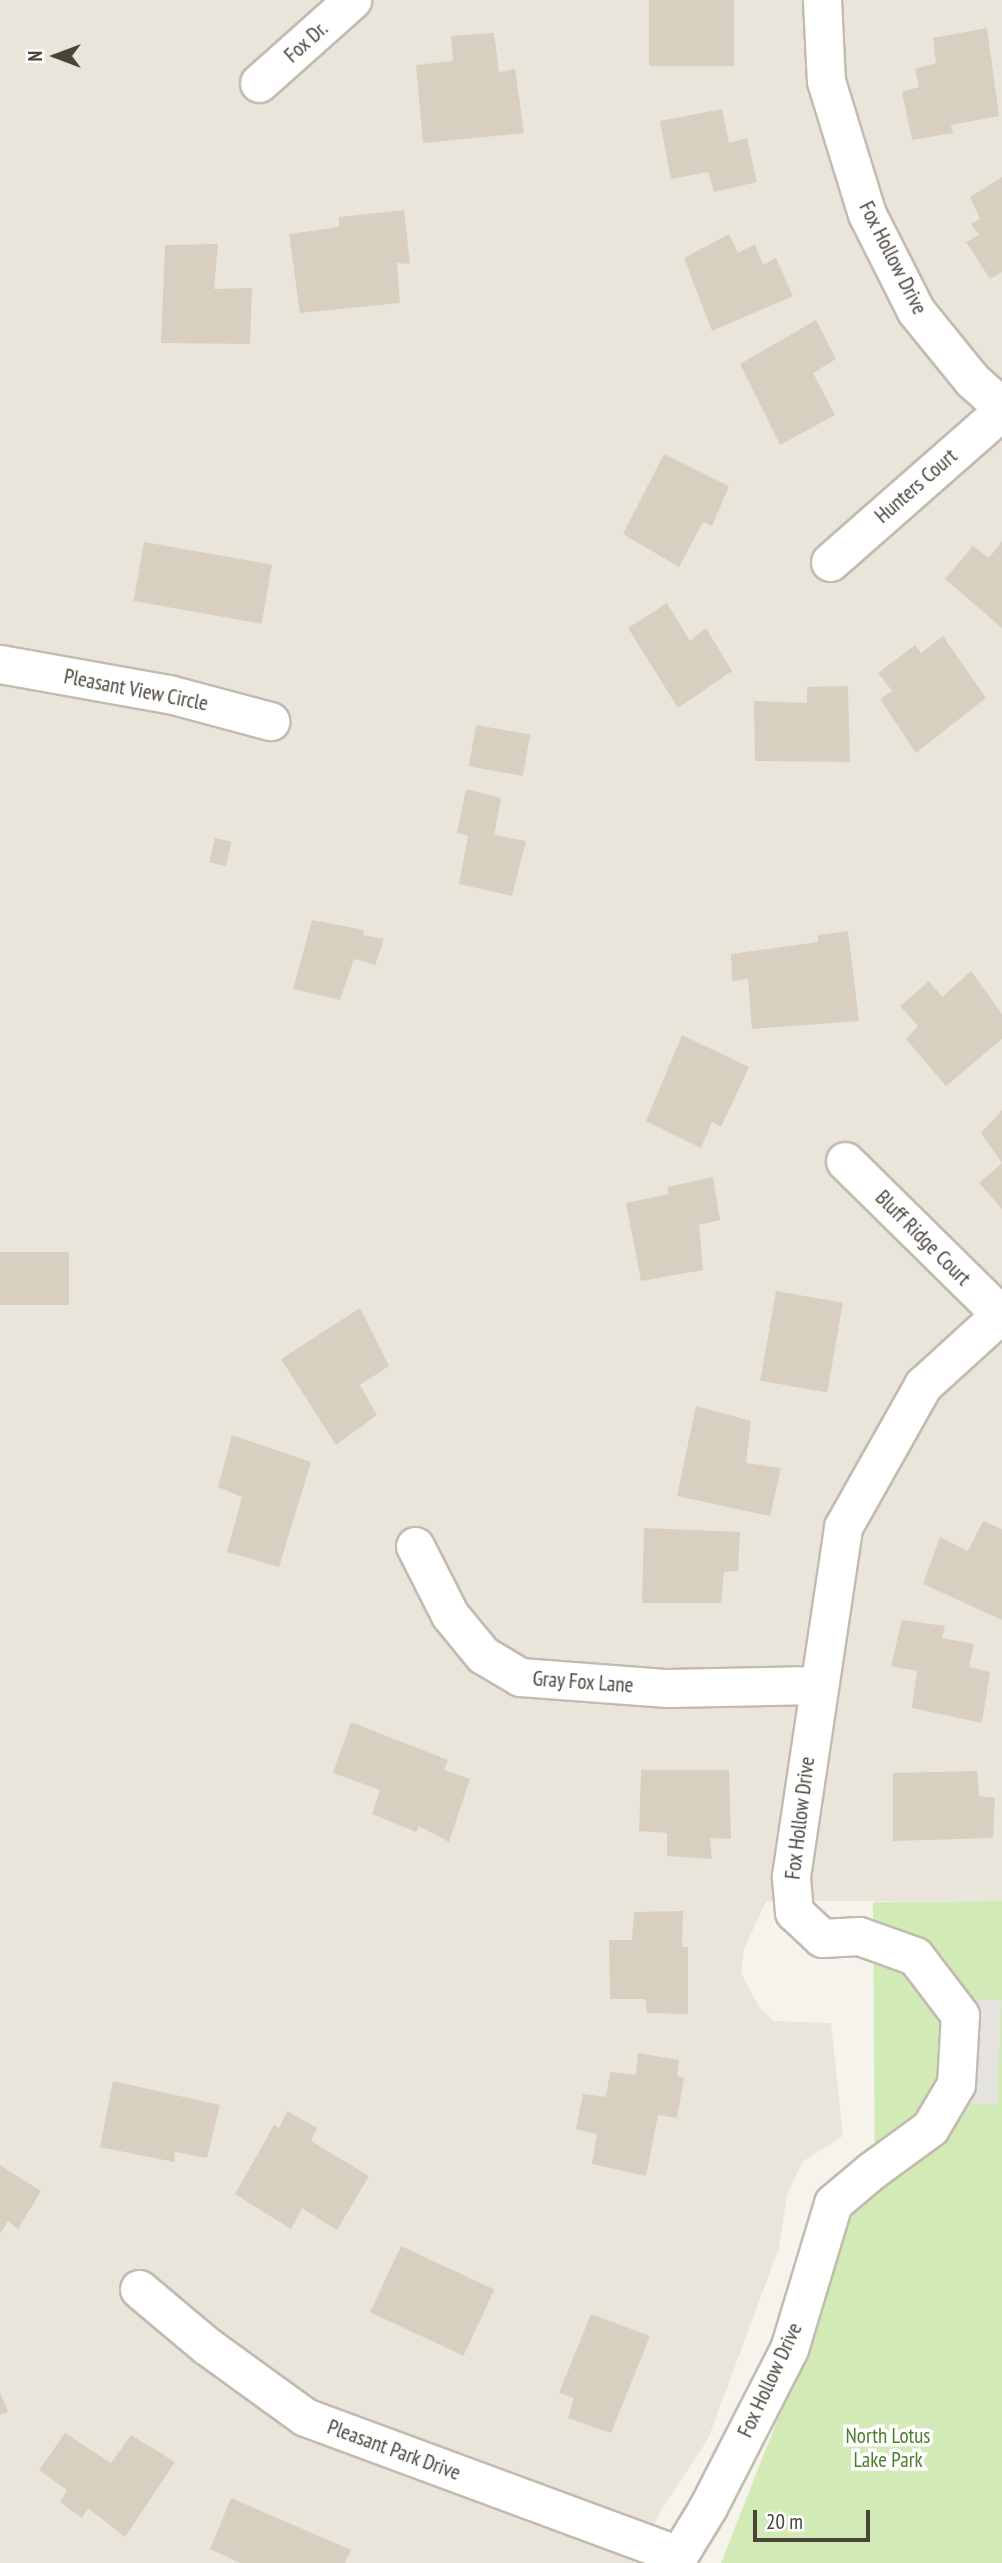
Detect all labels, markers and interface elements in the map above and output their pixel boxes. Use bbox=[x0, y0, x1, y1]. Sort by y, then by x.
street label: Fox Dr. bbox=[279, 16, 333, 68]
north arrow bbox=[21, 21, 91, 91]
text: N bbox=[23, 51, 47, 61]
street label: Fox Hollow Drive bbox=[854, 197, 932, 319]
street label: Hunters Court bbox=[870, 444, 962, 528]
street label: Pleasant View Circle bbox=[61, 664, 211, 716]
street label: Bluff Ridge Court bbox=[870, 1185, 976, 1291]
street label: Gray Fox Lane bbox=[531, 1666, 635, 1698]
street label: Fox Hollow Drive bbox=[780, 1755, 820, 1881]
street label: Fox Hollow Drive bbox=[732, 2318, 808, 2442]
street label: Pleasant Park Drive bbox=[324, 2414, 464, 2486]
park label: North Lotus Lake Park bbox=[846, 2423, 930, 2473]
scale bar bbox=[757, 2496, 874, 2540]
text: 20 m bbox=[766, 2508, 803, 2535]

